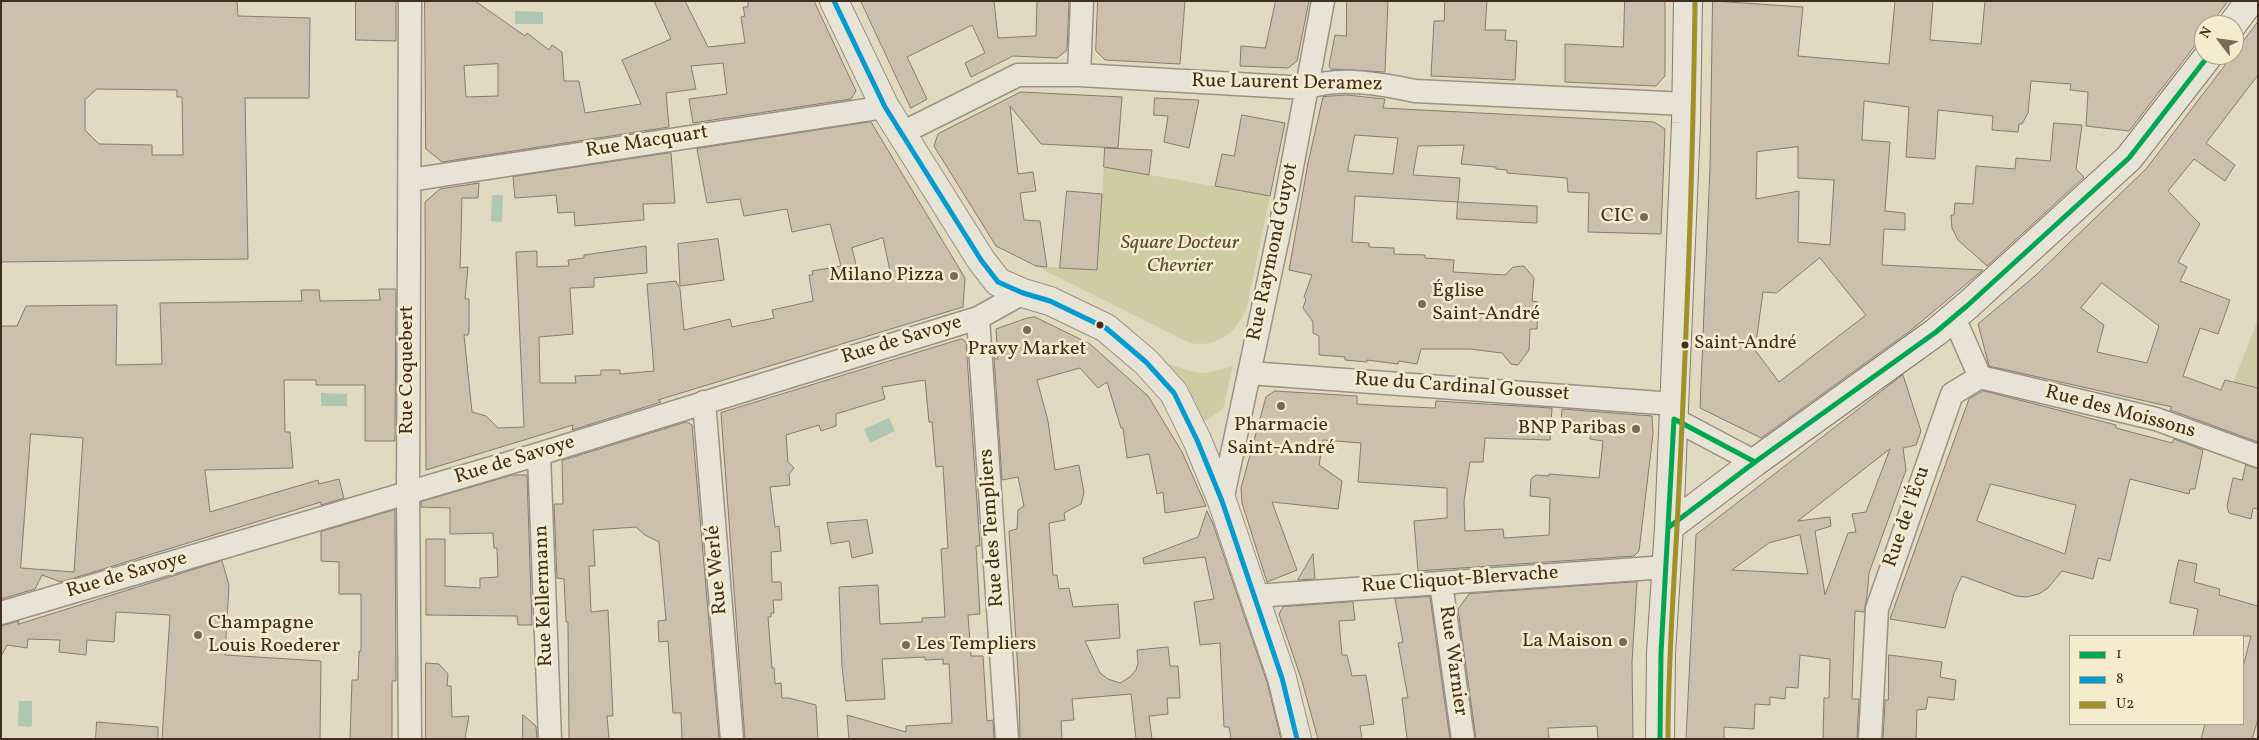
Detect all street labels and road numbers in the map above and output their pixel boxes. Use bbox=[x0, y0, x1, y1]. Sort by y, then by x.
street label: Rue Laurent Deramez bbox=[1191, 70, 1383, 98]
street label: Rue Macquart bbox=[584, 121, 710, 165]
street label: Rue Raymond Guyot bbox=[1243, 161, 1305, 343]
street label: Rue Coquebert bbox=[396, 305, 420, 435]
street label: Rue de Savoye bbox=[839, 311, 965, 371]
street label: Rue du Cardinal Gousset bbox=[1354, 369, 1570, 407]
street label: Rue des Moissons bbox=[2042, 381, 2198, 445]
street label: Rue de Savoye bbox=[452, 431, 578, 491]
street label: Rue des Templiers bbox=[975, 448, 1011, 608]
street label: Rue de l'Écu bbox=[1880, 463, 1936, 571]
street label: Rue Werlé bbox=[702, 524, 734, 616]
street label: Rue Kellermann bbox=[531, 525, 559, 667]
street label: Rue de Savoye bbox=[64, 547, 190, 605]
street label: Rue Cliquot-Blervache bbox=[1361, 562, 1559, 600]
street label: Rue Warnier bbox=[1432, 604, 1472, 718]

